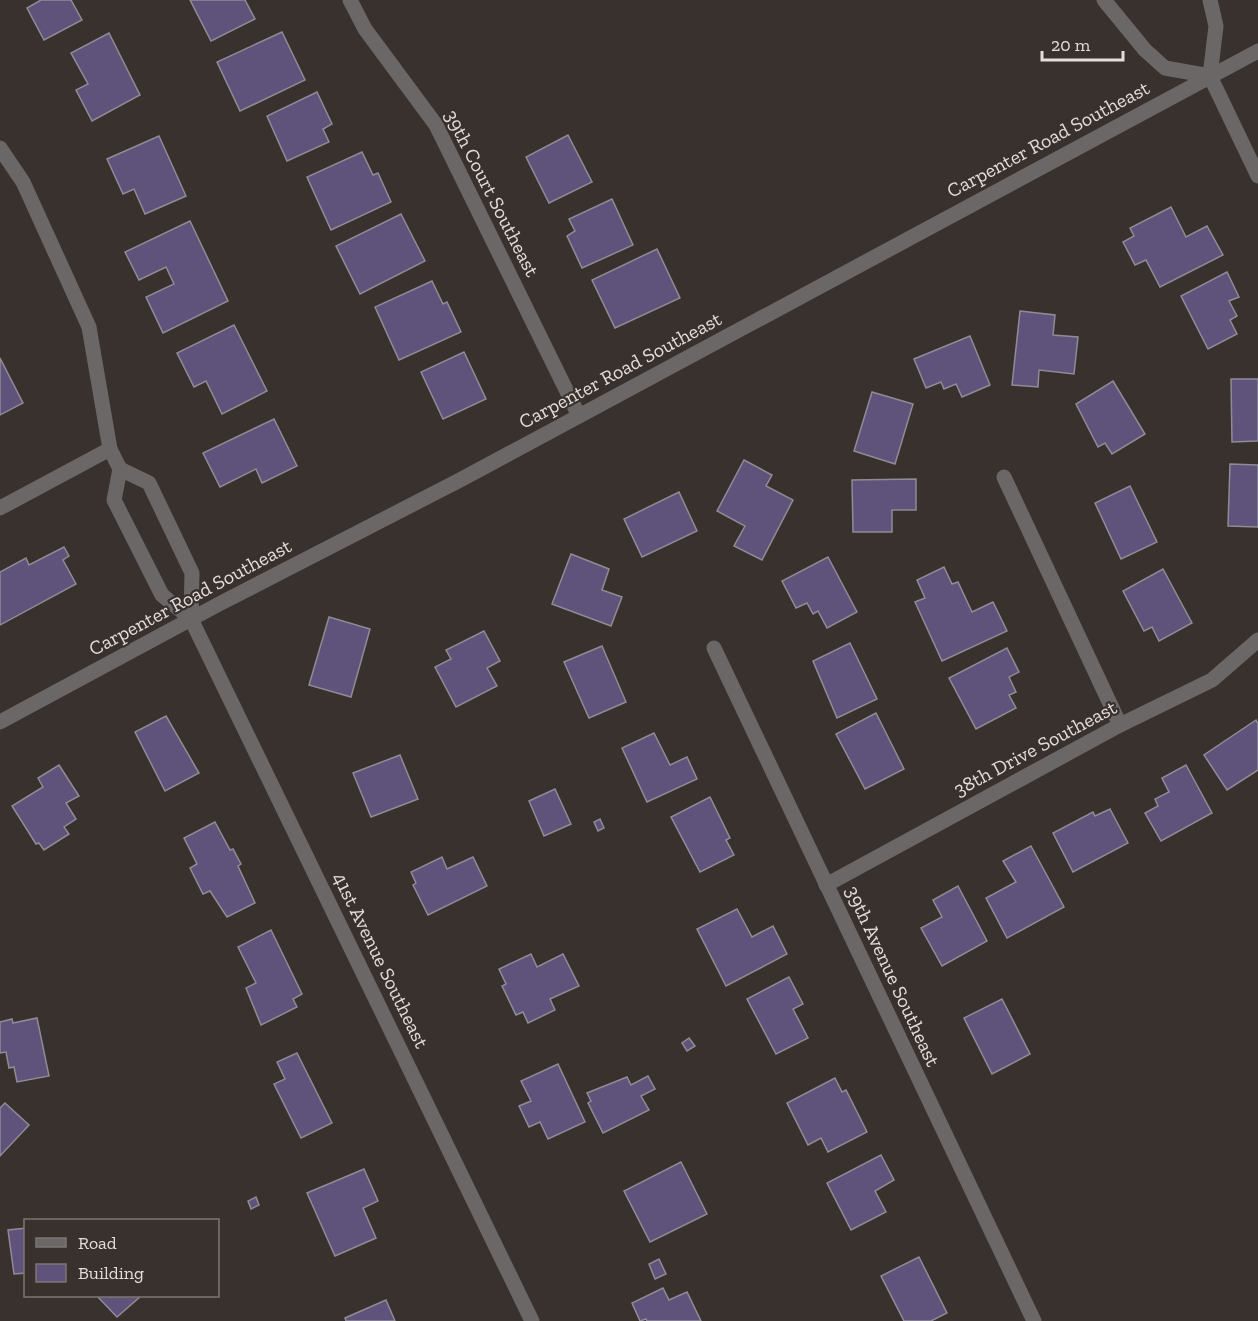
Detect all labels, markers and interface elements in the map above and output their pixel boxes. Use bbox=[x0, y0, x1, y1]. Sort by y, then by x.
scale bar bbox=[1042, 24, 1123, 62]
text: 20 m bbox=[1051, 34, 1091, 56]
street label: Carpenter Road Southeast bbox=[943, 75, 1154, 203]
street label: 39th Court Southeast bbox=[440, 106, 545, 281]
street label: Carpenter Road Southeast bbox=[515, 306, 726, 434]
street label: Carpenter Road Southeast bbox=[85, 533, 296, 661]
street label: 38th Drive Southeast bbox=[949, 695, 1121, 801]
street label: 41st Avenue Southeast bbox=[328, 868, 434, 1052]
street label: 39th Avenue Southeast bbox=[841, 882, 946, 1071]
legend bbox=[24, 1219, 219, 1297]
text: Road bbox=[78, 1232, 117, 1254]
text: Building bbox=[78, 1262, 144, 1284]

